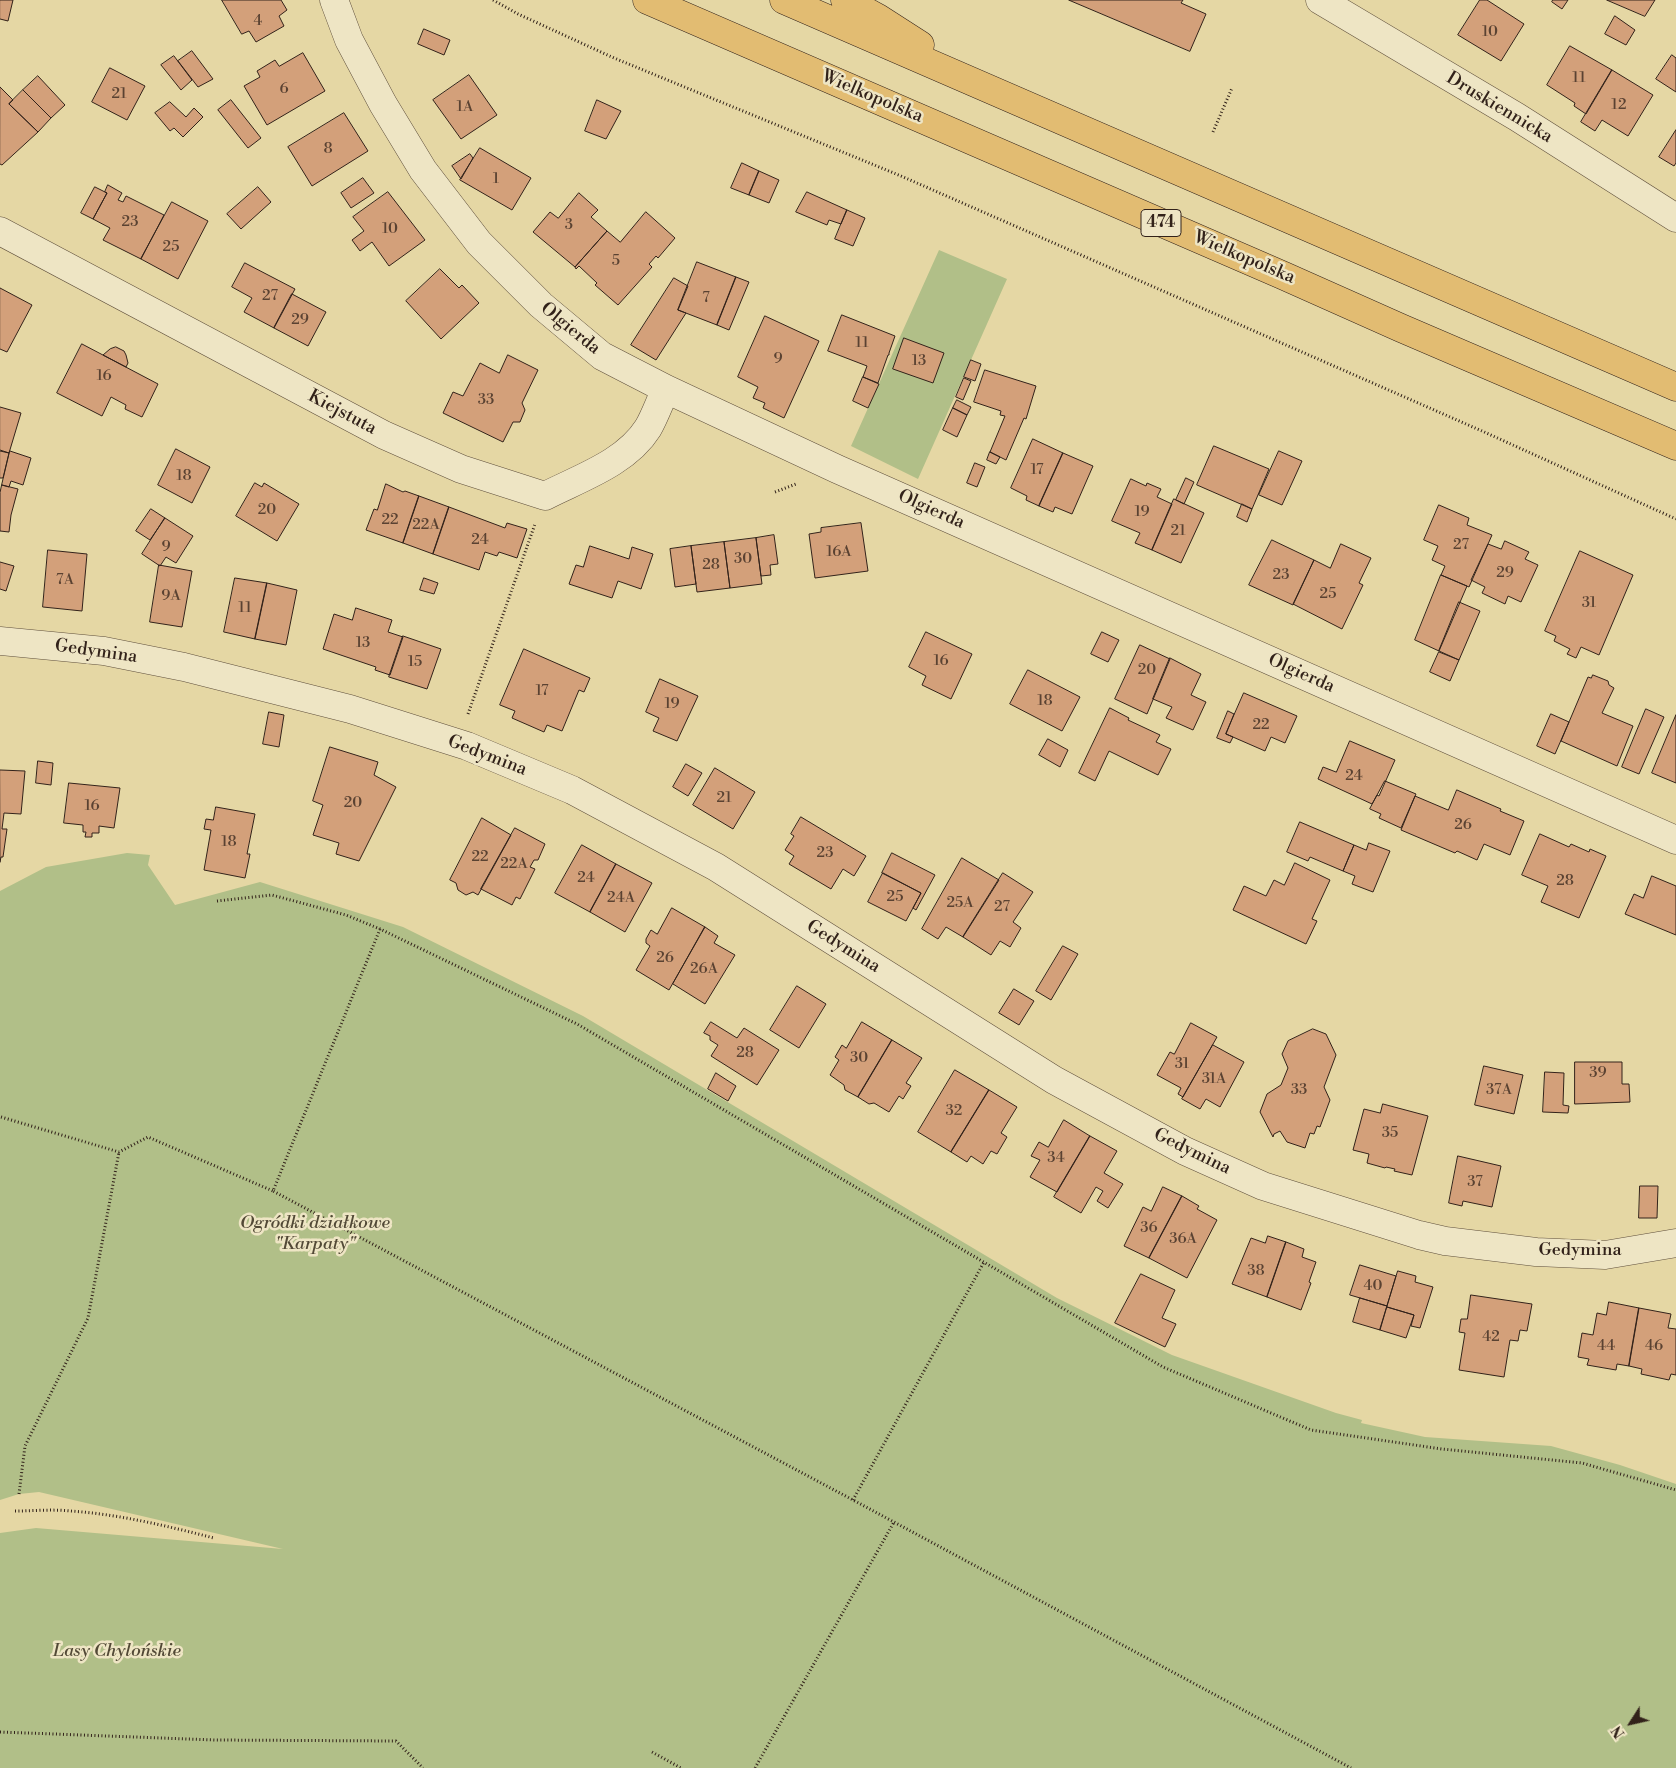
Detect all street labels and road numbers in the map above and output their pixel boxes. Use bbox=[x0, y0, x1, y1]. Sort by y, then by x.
street label: Wielkopolska bbox=[818, 66, 926, 128]
street label: Druskiennicka bbox=[1442, 68, 1556, 148]
road number: 474 bbox=[1141, 210, 1181, 237]
street label: Wielkopolska bbox=[1190, 227, 1298, 289]
street label: Olgierda bbox=[536, 298, 604, 360]
street label: Kiejstuta bbox=[304, 386, 380, 440]
street label: Olgierda bbox=[894, 486, 968, 534]
street label: Gedymina bbox=[53, 636, 139, 668]
street label: Olgierda bbox=[1264, 650, 1338, 698]
street label: Gedymina bbox=[444, 731, 530, 781]
street label: Gedymina bbox=[802, 916, 884, 978]
street label: Gedymina bbox=[1150, 1124, 1234, 1180]
street label: Gedymina bbox=[1538, 1240, 1622, 1262]

